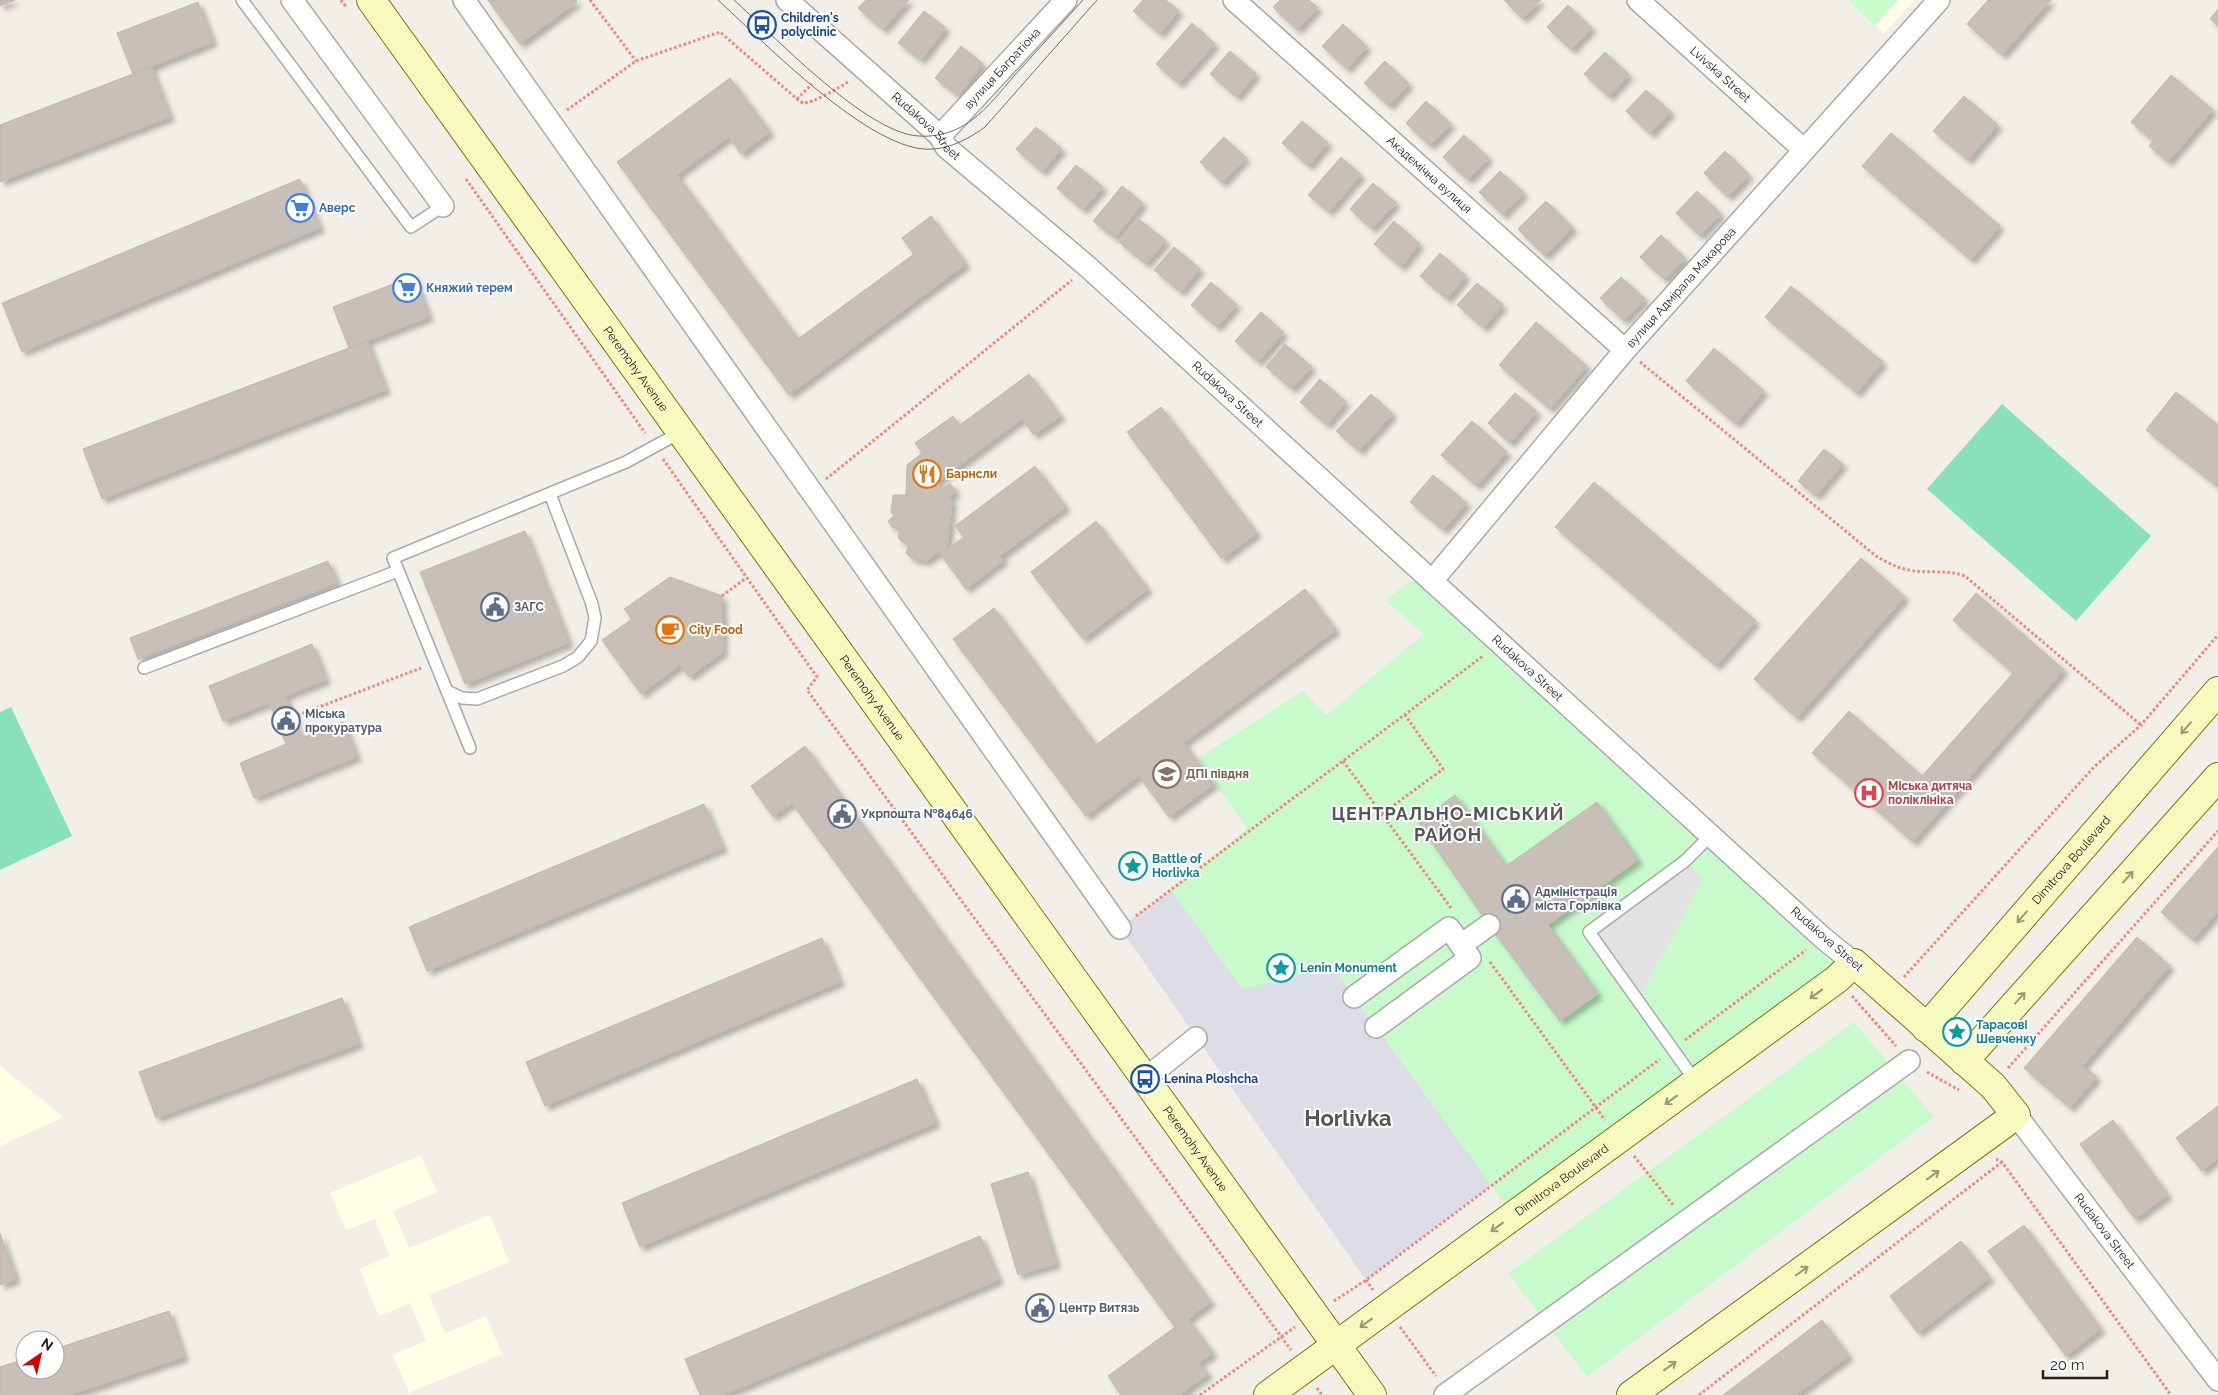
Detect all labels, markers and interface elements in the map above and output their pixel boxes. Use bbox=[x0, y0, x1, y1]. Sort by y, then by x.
bus stop icon: Children's polyclinic bbox=[747, 10, 777, 40]
place label: Children's polyclinic bbox=[781, 11, 839, 39]
street label: вулиця Багратіона bbox=[962, 25, 1043, 112]
street label: Lvivska Street bbox=[1687, 44, 1753, 105]
street label: Rudakova Street bbox=[889, 89, 963, 163]
street label: Академічна вулиця bbox=[1384, 133, 1474, 216]
supermarket icon: Аверс bbox=[285, 193, 315, 223]
place label: Аверс bbox=[319, 201, 356, 215]
street label: вулиця Адмірала Макарова bbox=[1624, 225, 1739, 350]
supermarket icon: Княжий терем bbox=[392, 273, 422, 303]
place label: Княжий терем bbox=[426, 281, 513, 295]
street label: Peremohy Avenue bbox=[600, 324, 671, 414]
street label: Rudakova Street bbox=[1189, 358, 1266, 430]
restaurant icon: Барнсли bbox=[912, 459, 942, 489]
place label: Барнсли bbox=[946, 467, 997, 481]
public building icon: ЗАГС bbox=[480, 592, 510, 622]
place label: ЗАГС bbox=[514, 600, 544, 614]
cafe icon: City Food bbox=[655, 615, 685, 645]
place label: City Food bbox=[689, 623, 743, 637]
street label: Rudakova Street bbox=[1489, 632, 1566, 704]
street label: Peremohy Avenue bbox=[837, 653, 907, 743]
public building icon: Міська прокуратура bbox=[271, 706, 301, 736]
place label: Міська прокуратура bbox=[305, 707, 382, 735]
one-way arrow bbox=[2180, 722, 2192, 735]
school or university icon: ДПІ півдня bbox=[1152, 759, 1182, 789]
place label: ДПІ півдня bbox=[1186, 767, 1249, 781]
hospital icon: Міська дитяча поліклініка bbox=[1854, 778, 1884, 808]
place label: Міська дитяча поліклініка bbox=[1888, 779, 1972, 807]
public building icon: Укрпошта №84646 bbox=[827, 799, 857, 829]
district label: ЦЕНТРАЛЬНО-МІСЬКИЙ РАЙОН bbox=[1331, 803, 1565, 845]
place label: Укрпошта №84646 bbox=[860, 807, 973, 821]
street label: Dimitrova Boulevard bbox=[2029, 813, 2113, 907]
place icon: Battle of Horlivka bbox=[1118, 851, 1148, 881]
place label: Battle of Horlivka bbox=[1152, 852, 1202, 880]
one-way arrow bbox=[2122, 871, 2134, 884]
public building icon: Адміністрація міста Горлівка bbox=[1501, 884, 1531, 914]
place label: Адміністрація міста Горлівка bbox=[1535, 885, 1621, 913]
street label: Rudakova Street bbox=[1788, 904, 1866, 974]
one-way arrow bbox=[2017, 911, 2028, 924]
place icon: Lenin Monument bbox=[1266, 953, 1296, 983]
place label: Lenin Monument bbox=[1300, 961, 1397, 975]
one-way arrow bbox=[1809, 989, 1823, 999]
one-way arrow bbox=[2014, 992, 2026, 1005]
place icon: Тарасові Шевченку bbox=[1942, 1017, 1972, 1047]
place label: Тарасові Шевченку bbox=[1976, 1018, 2037, 1046]
bus stop icon: Lenina Ploshcha bbox=[1130, 1064, 1160, 1094]
place label: Lenina Ploshcha bbox=[1164, 1072, 1258, 1086]
one-way arrow bbox=[1664, 1095, 1678, 1105]
street label: Peremohy Avenue bbox=[1160, 1104, 1231, 1194]
district label: Horlivka bbox=[1304, 1105, 1392, 1131]
street label: Dimitrova Boulevard bbox=[1512, 1141, 1611, 1219]
one-way arrow bbox=[1926, 1170, 1939, 1181]
street label: Rudakova Street bbox=[2071, 1191, 2138, 1272]
one-way arrow bbox=[1490, 1222, 1504, 1232]
one-way arrow bbox=[1795, 1266, 1809, 1276]
public building icon: Центр Витязь bbox=[1025, 1293, 1055, 1323]
place label: Центр Витязь bbox=[1059, 1301, 1140, 1315]
one-way arrow bbox=[1359, 1318, 1373, 1328]
north arrow bbox=[15, 1330, 65, 1380]
text: N bbox=[38, 1335, 56, 1354]
scale bar bbox=[2043, 1348, 2107, 1380]
text: 20 m bbox=[2050, 1356, 2085, 1374]
one-way arrow bbox=[1663, 1361, 1676, 1372]

